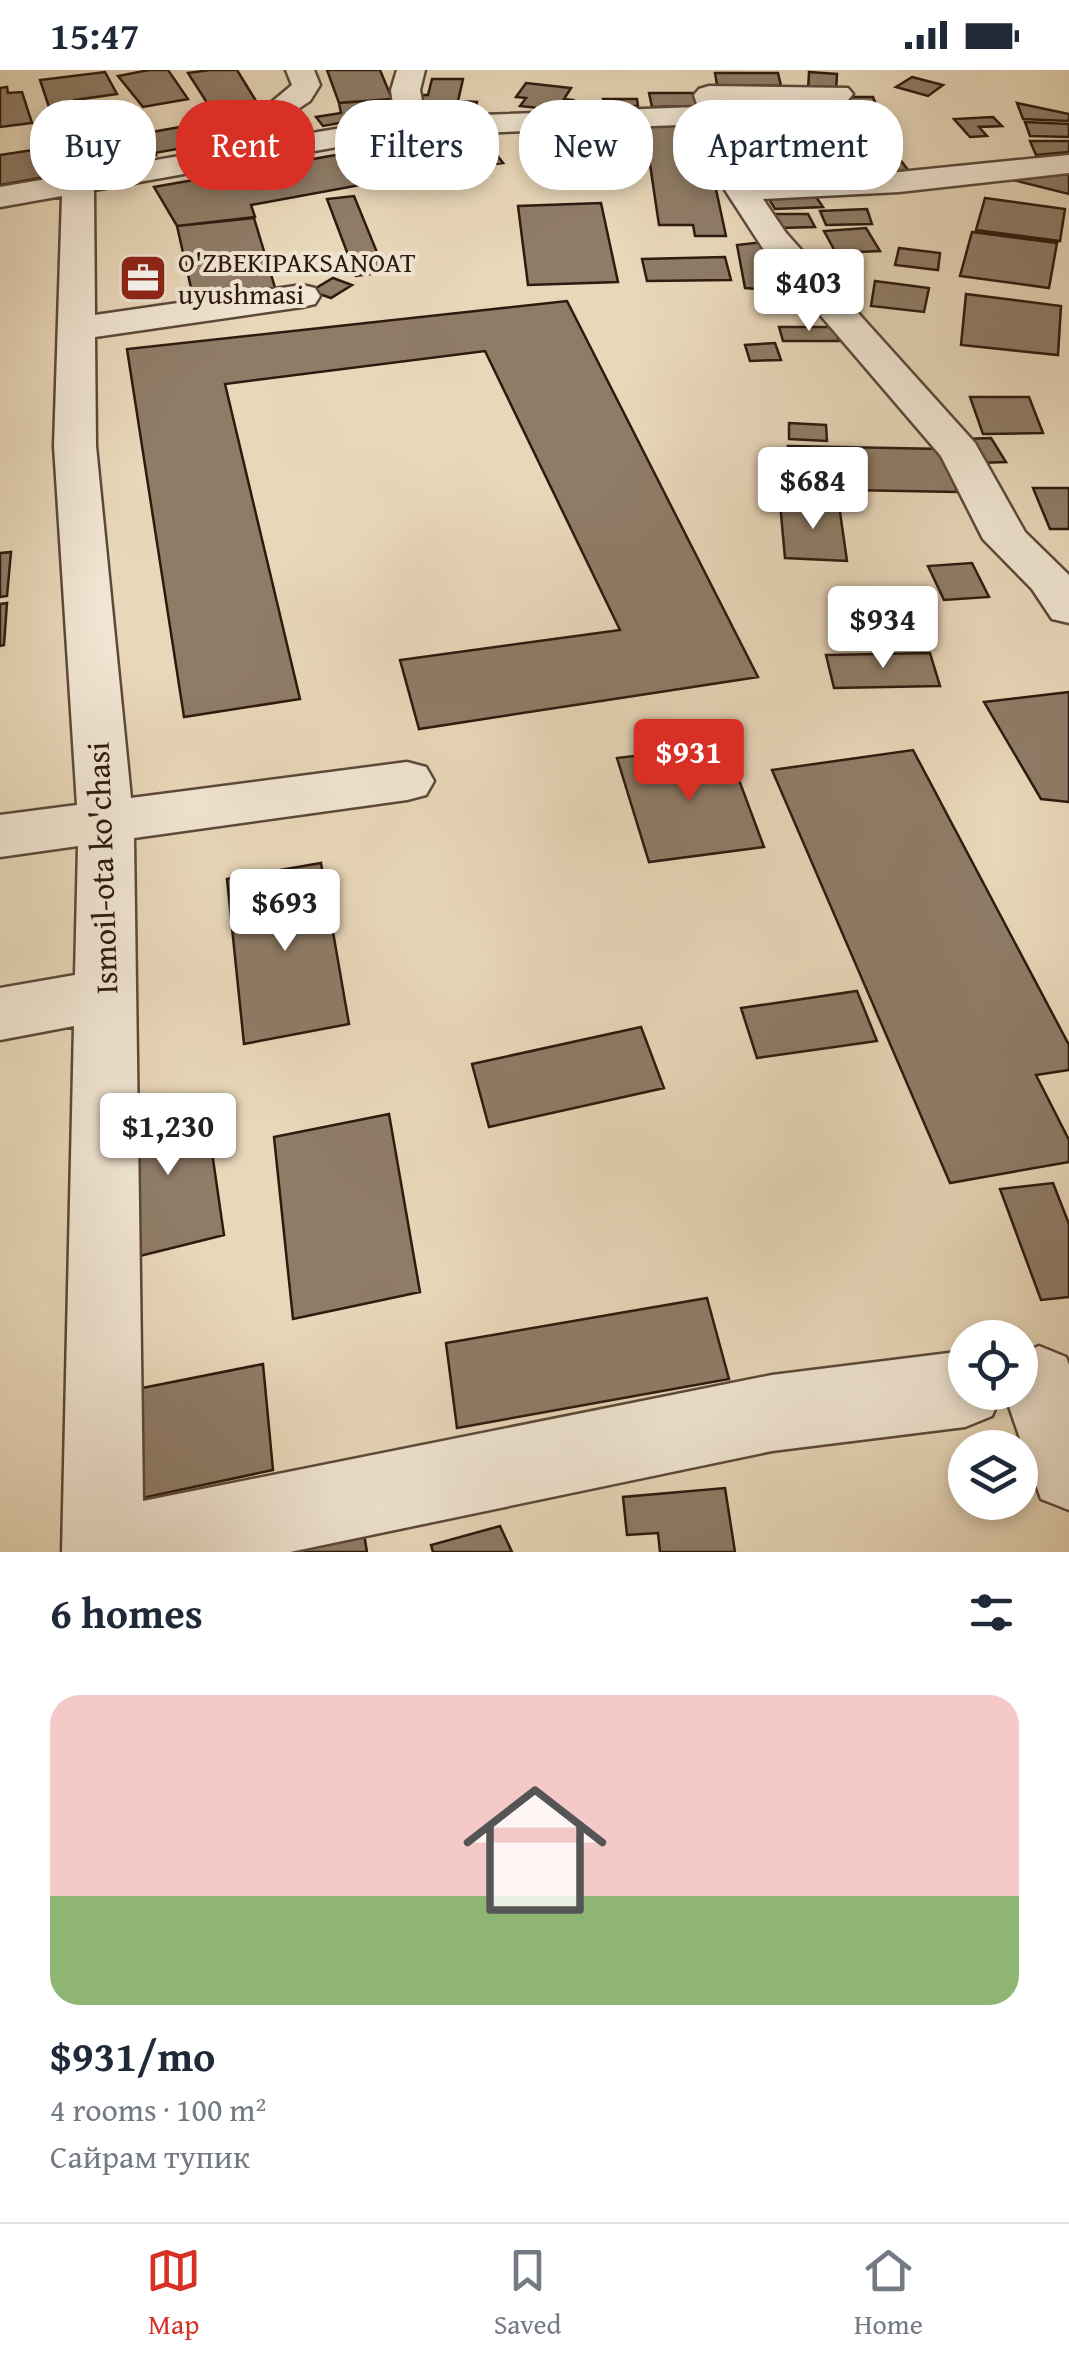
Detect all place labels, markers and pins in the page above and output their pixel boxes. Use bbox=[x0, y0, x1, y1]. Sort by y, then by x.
place label: O'ZBEKIPAKSANOAT uyushmasi bbox=[178, 241, 416, 314]
pin: $403 bbox=[750, 249, 868, 334]
office icon: O'ZBEKIPAKSANOAT uyushmasi bbox=[117, 252, 169, 304]
pin: $684 bbox=[754, 447, 872, 532]
pin: $934 bbox=[824, 586, 942, 671]
pin: $931 bbox=[630, 719, 748, 804]
pin: $693 bbox=[226, 869, 344, 954]
pin: $1,230 bbox=[87, 1093, 249, 1178]

